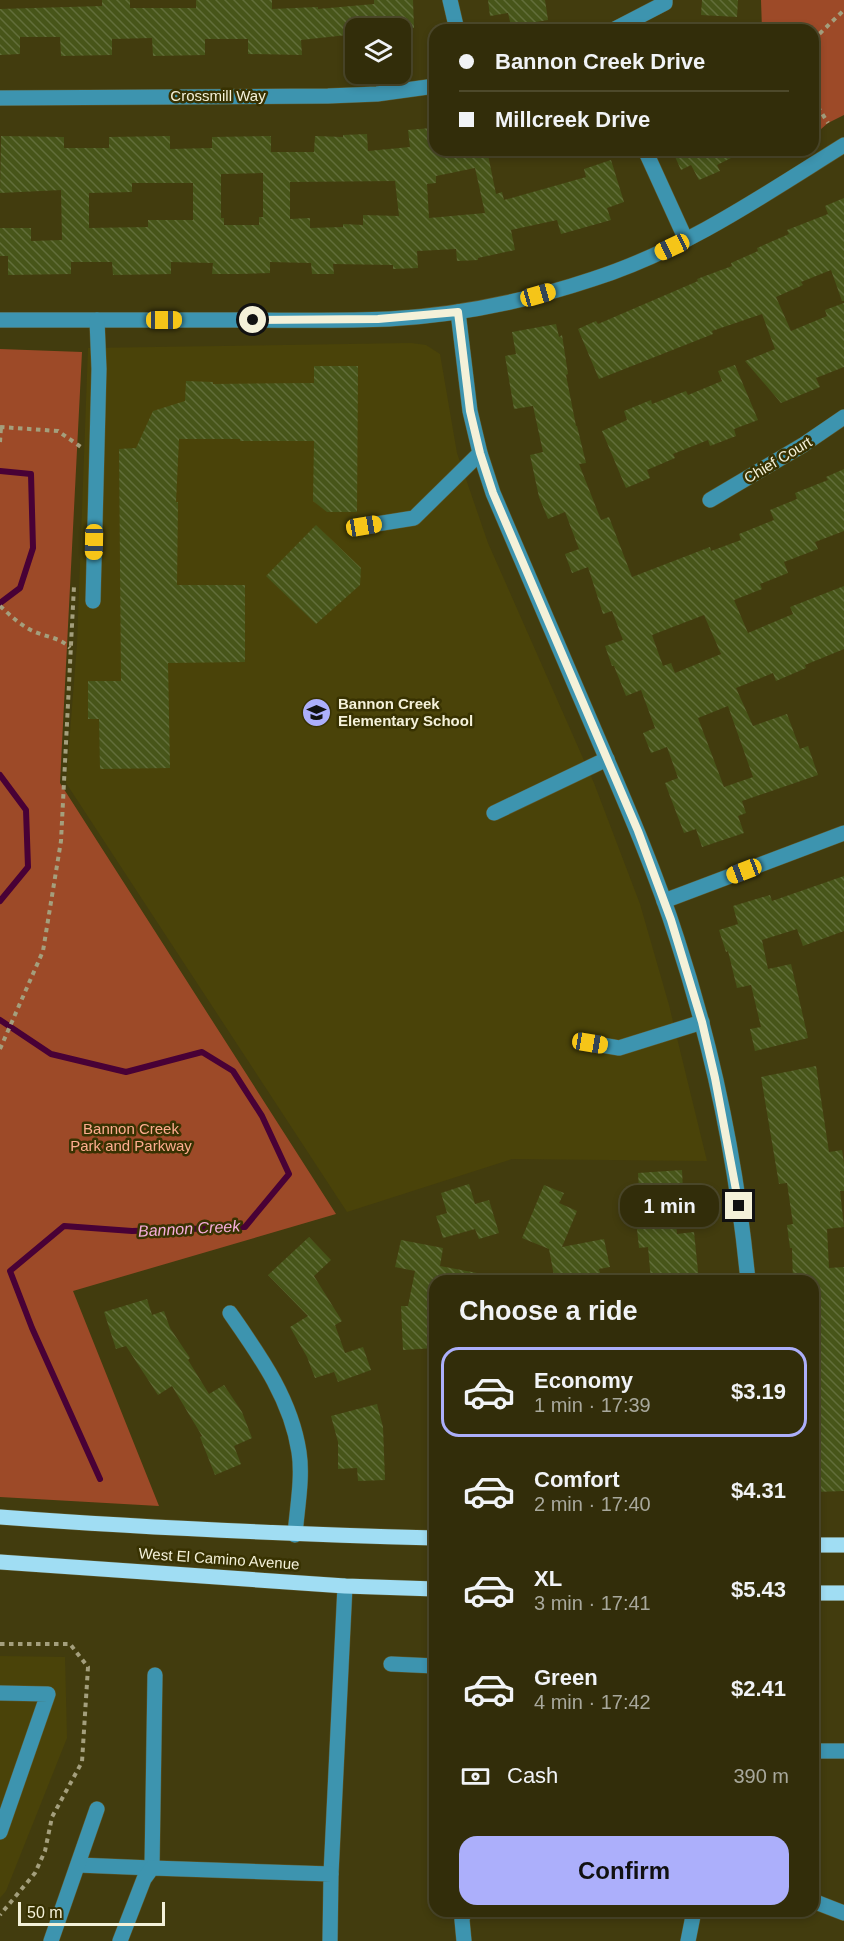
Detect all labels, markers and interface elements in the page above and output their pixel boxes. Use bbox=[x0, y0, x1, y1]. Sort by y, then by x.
map controls bbox=[345, 18, 411, 84]
button: layers bbox=[345, 18, 411, 84]
text: Bannon Creek Drive bbox=[495, 49, 705, 74]
street label: Crossmill Way bbox=[170, 87, 266, 104]
text: Millcreek Drive bbox=[495, 107, 650, 132]
car bbox=[652, 231, 692, 263]
car bbox=[518, 281, 558, 309]
route start bbox=[239, 306, 266, 333]
car bbox=[146, 311, 182, 329]
street label: Chief Court bbox=[741, 432, 815, 486]
car bbox=[345, 514, 383, 538]
car bbox=[85, 524, 103, 560]
place label: Bannon Creek Elementary School bbox=[338, 695, 473, 729]
school or university icon: Bannon Creek Elementary School bbox=[301, 697, 333, 729]
car bbox=[724, 856, 764, 886]
car bbox=[571, 1031, 609, 1055]
park label: Bannon Creek Park and Parkway bbox=[70, 1120, 192, 1154]
callout: 1 min bbox=[619, 1185, 718, 1227]
route end bbox=[725, 1192, 752, 1219]
text: 1 min bbox=[643, 1195, 696, 1217]
water label: Bannon Creek bbox=[138, 1217, 242, 1240]
text: Choose a ride bbox=[459, 1296, 638, 1326]
icon: car bbox=[462, 1365, 516, 1419]
text: Economy bbox=[534, 1368, 633, 1393]
text: $3.19 bbox=[731, 1379, 786, 1404]
text: 1 min · 17:39 bbox=[534, 1394, 651, 1416]
icon: car bbox=[462, 1464, 516, 1518]
text: Comfort bbox=[534, 1467, 620, 1492]
text: $4.31 bbox=[731, 1478, 786, 1503]
text: 2 min · 17:40 bbox=[534, 1493, 651, 1515]
street label: West El Camino Avenue bbox=[138, 1544, 300, 1573]
icon: car bbox=[462, 1563, 516, 1617]
text: XL bbox=[534, 1566, 562, 1591]
text: $5.43 bbox=[731, 1577, 786, 1602]
text: 3 min · 17:41 bbox=[534, 1592, 651, 1614]
icon: car bbox=[462, 1662, 516, 1716]
text: Green bbox=[534, 1665, 598, 1690]
text: $2.41 bbox=[731, 1676, 786, 1701]
text: 4 min · 17:42 bbox=[534, 1691, 651, 1713]
icon: cash bbox=[459, 1760, 492, 1793]
text: Cash bbox=[507, 1763, 558, 1788]
text: 390 m bbox=[733, 1765, 789, 1787]
button: Confirm bbox=[459, 1836, 789, 1905]
scale bar bbox=[18, 1899, 165, 1926]
text: 50 m bbox=[27, 1904, 63, 1921]

